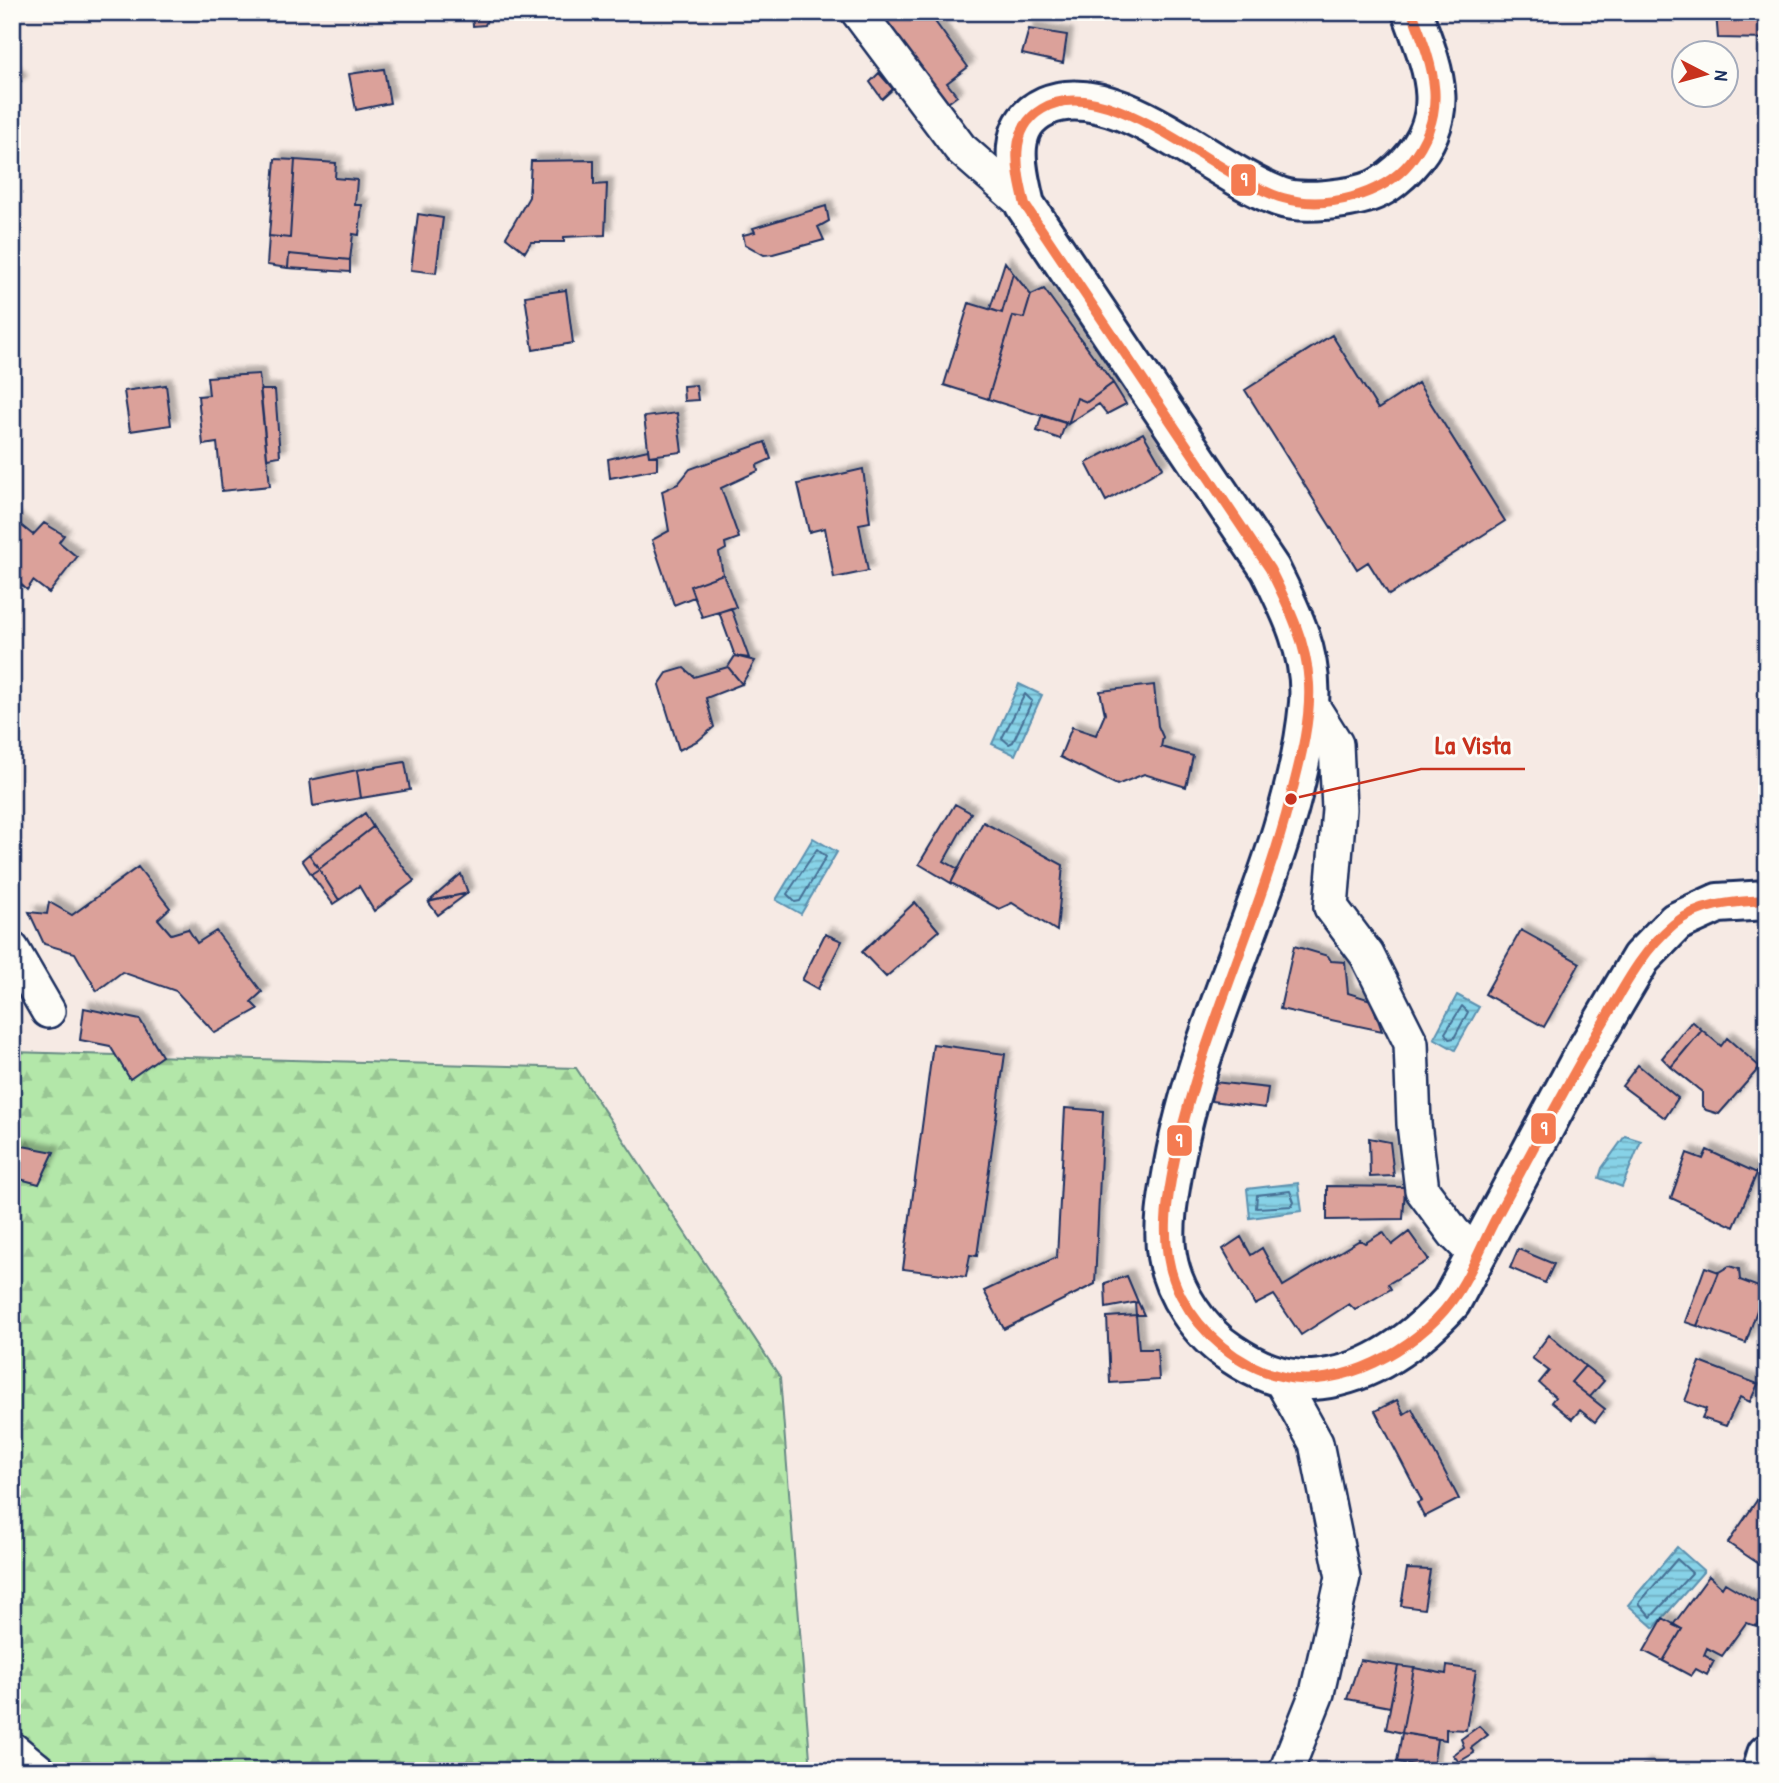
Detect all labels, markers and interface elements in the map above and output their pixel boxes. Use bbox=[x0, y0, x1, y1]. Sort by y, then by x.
north arrow bbox=[1670, 38, 1740, 108]
text: N bbox=[1708, 69, 1735, 82]
line badge: 9 bbox=[1230, 163, 1257, 197]
text: 9 bbox=[1241, 166, 1248, 192]
callout: La Vista bbox=[1421, 722, 1525, 769]
text: La Vista bbox=[1435, 727, 1512, 762]
line badge: 9 bbox=[1530, 1112, 1557, 1145]
text: 9 bbox=[1541, 1115, 1548, 1141]
line badge: 9 bbox=[1166, 1124, 1193, 1157]
text: 9 bbox=[1176, 1127, 1183, 1153]

